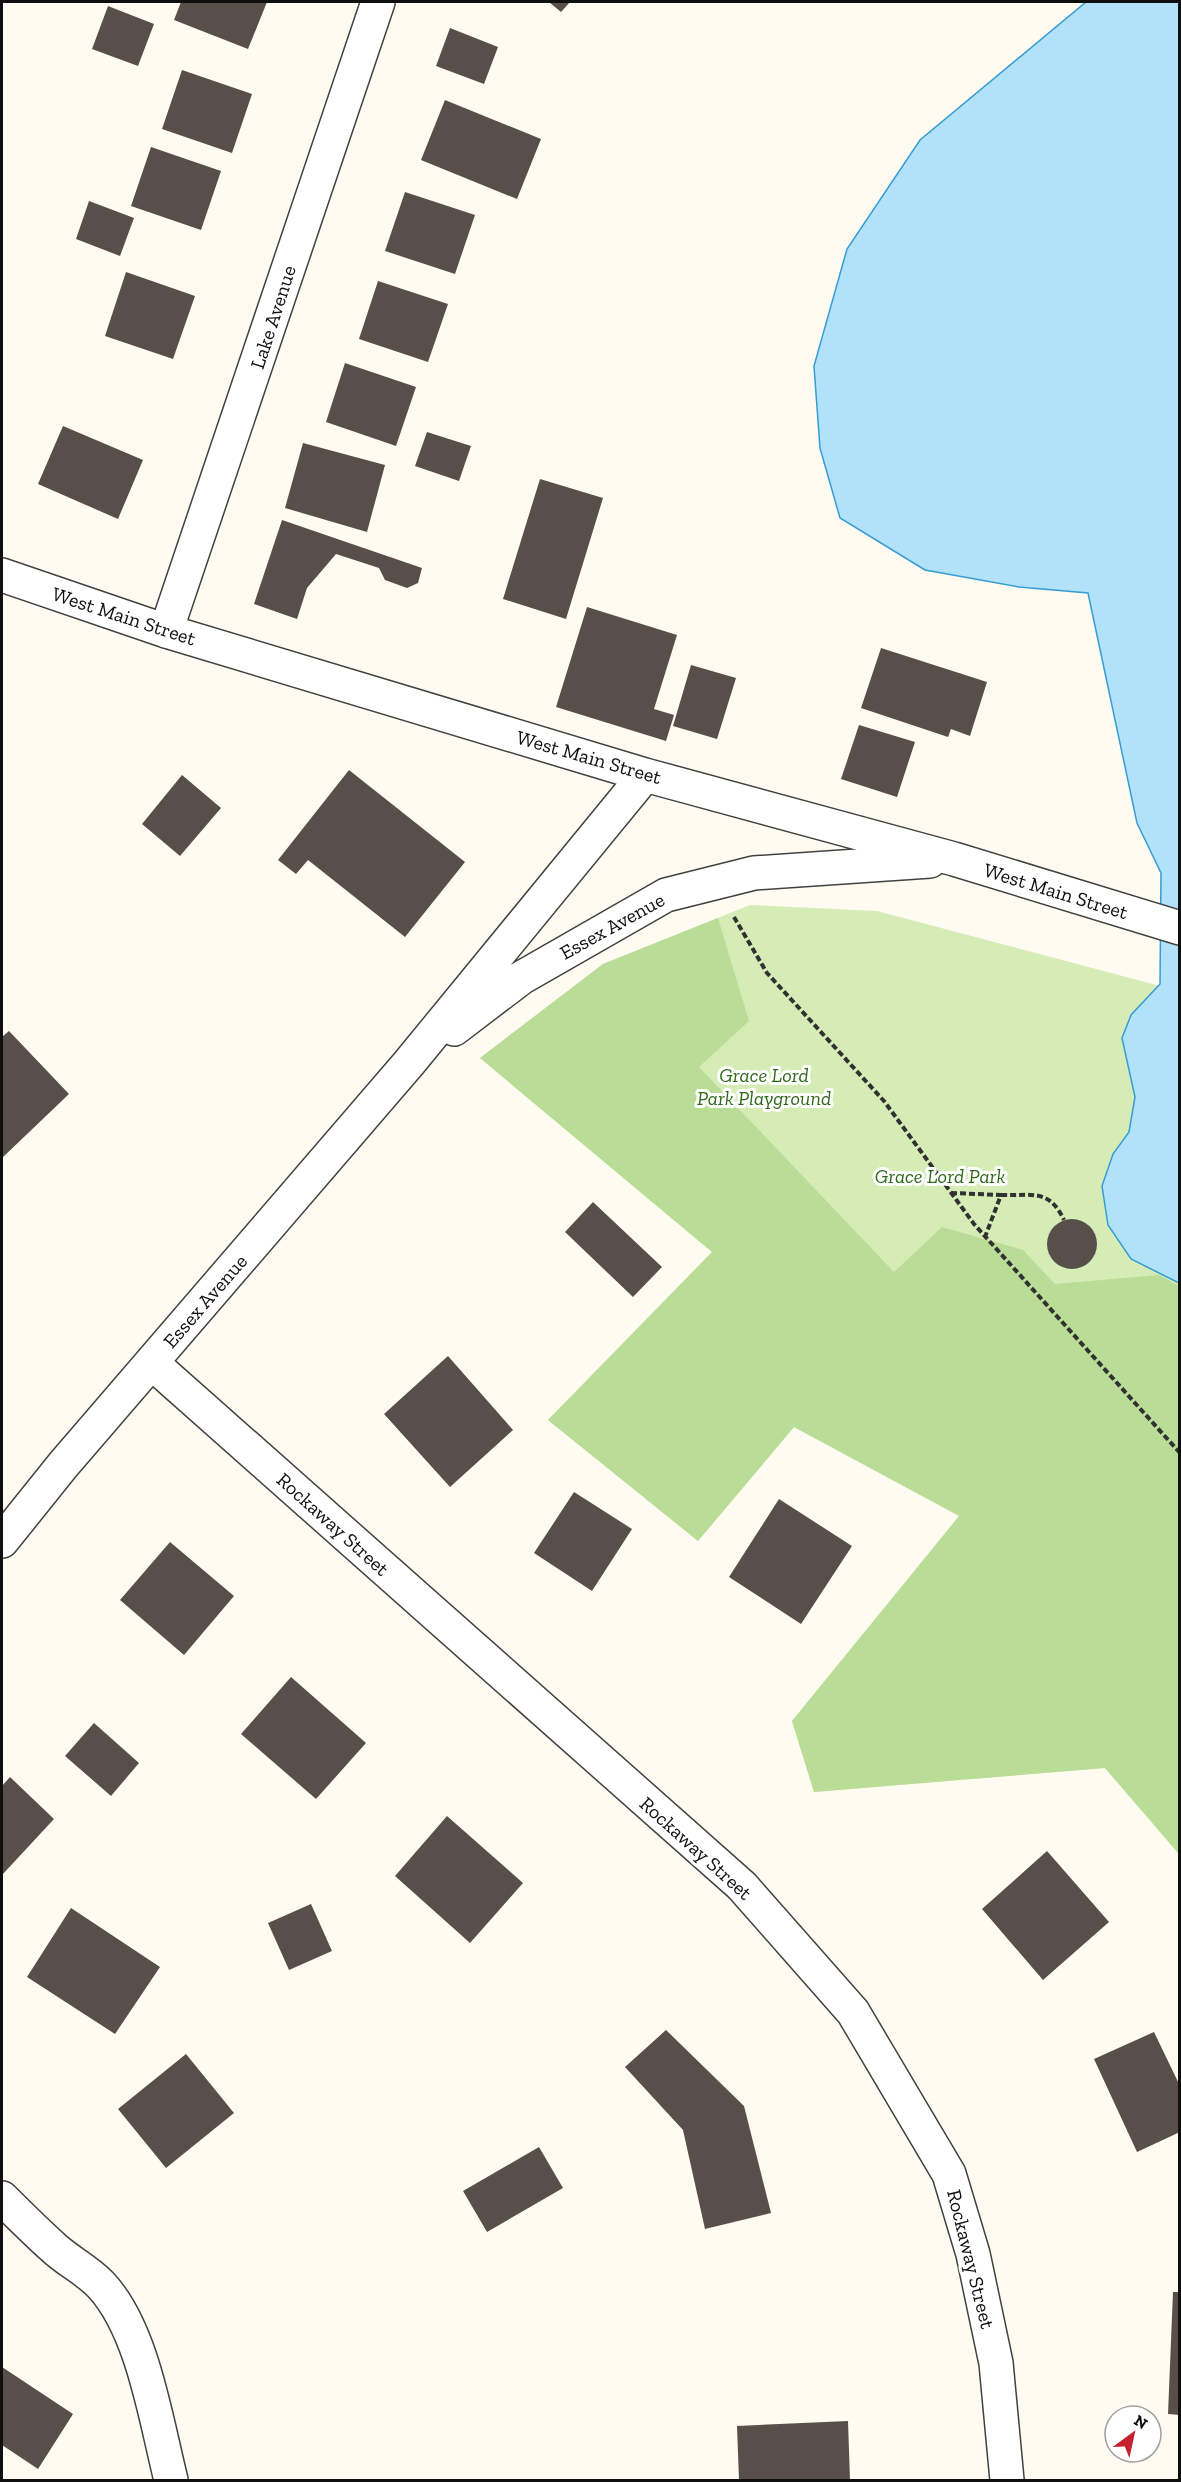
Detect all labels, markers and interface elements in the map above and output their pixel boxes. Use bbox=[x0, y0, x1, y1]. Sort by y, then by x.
street label: Lake Avenue bbox=[245, 262, 301, 372]
street label: West Main Street bbox=[49, 582, 199, 651]
street label: West Main Street bbox=[514, 725, 665, 789]
street label: West Main Street bbox=[981, 858, 1131, 924]
street label: Essex Avenue bbox=[555, 887, 669, 965]
park label: Grace Lord Park Playground bbox=[697, 1063, 831, 1110]
park label: Grace Lord Park bbox=[875, 1164, 1005, 1188]
street label: Essex Avenue bbox=[158, 1249, 252, 1353]
street label: Rockaway Street bbox=[272, 1467, 395, 1581]
street label: Rockaway Street bbox=[635, 1791, 758, 1905]
street label: Rockaway Street bbox=[942, 2187, 1000, 2332]
north arrow bbox=[1103, 2404, 1163, 2464]
text: N bbox=[1131, 2411, 1151, 2433]

